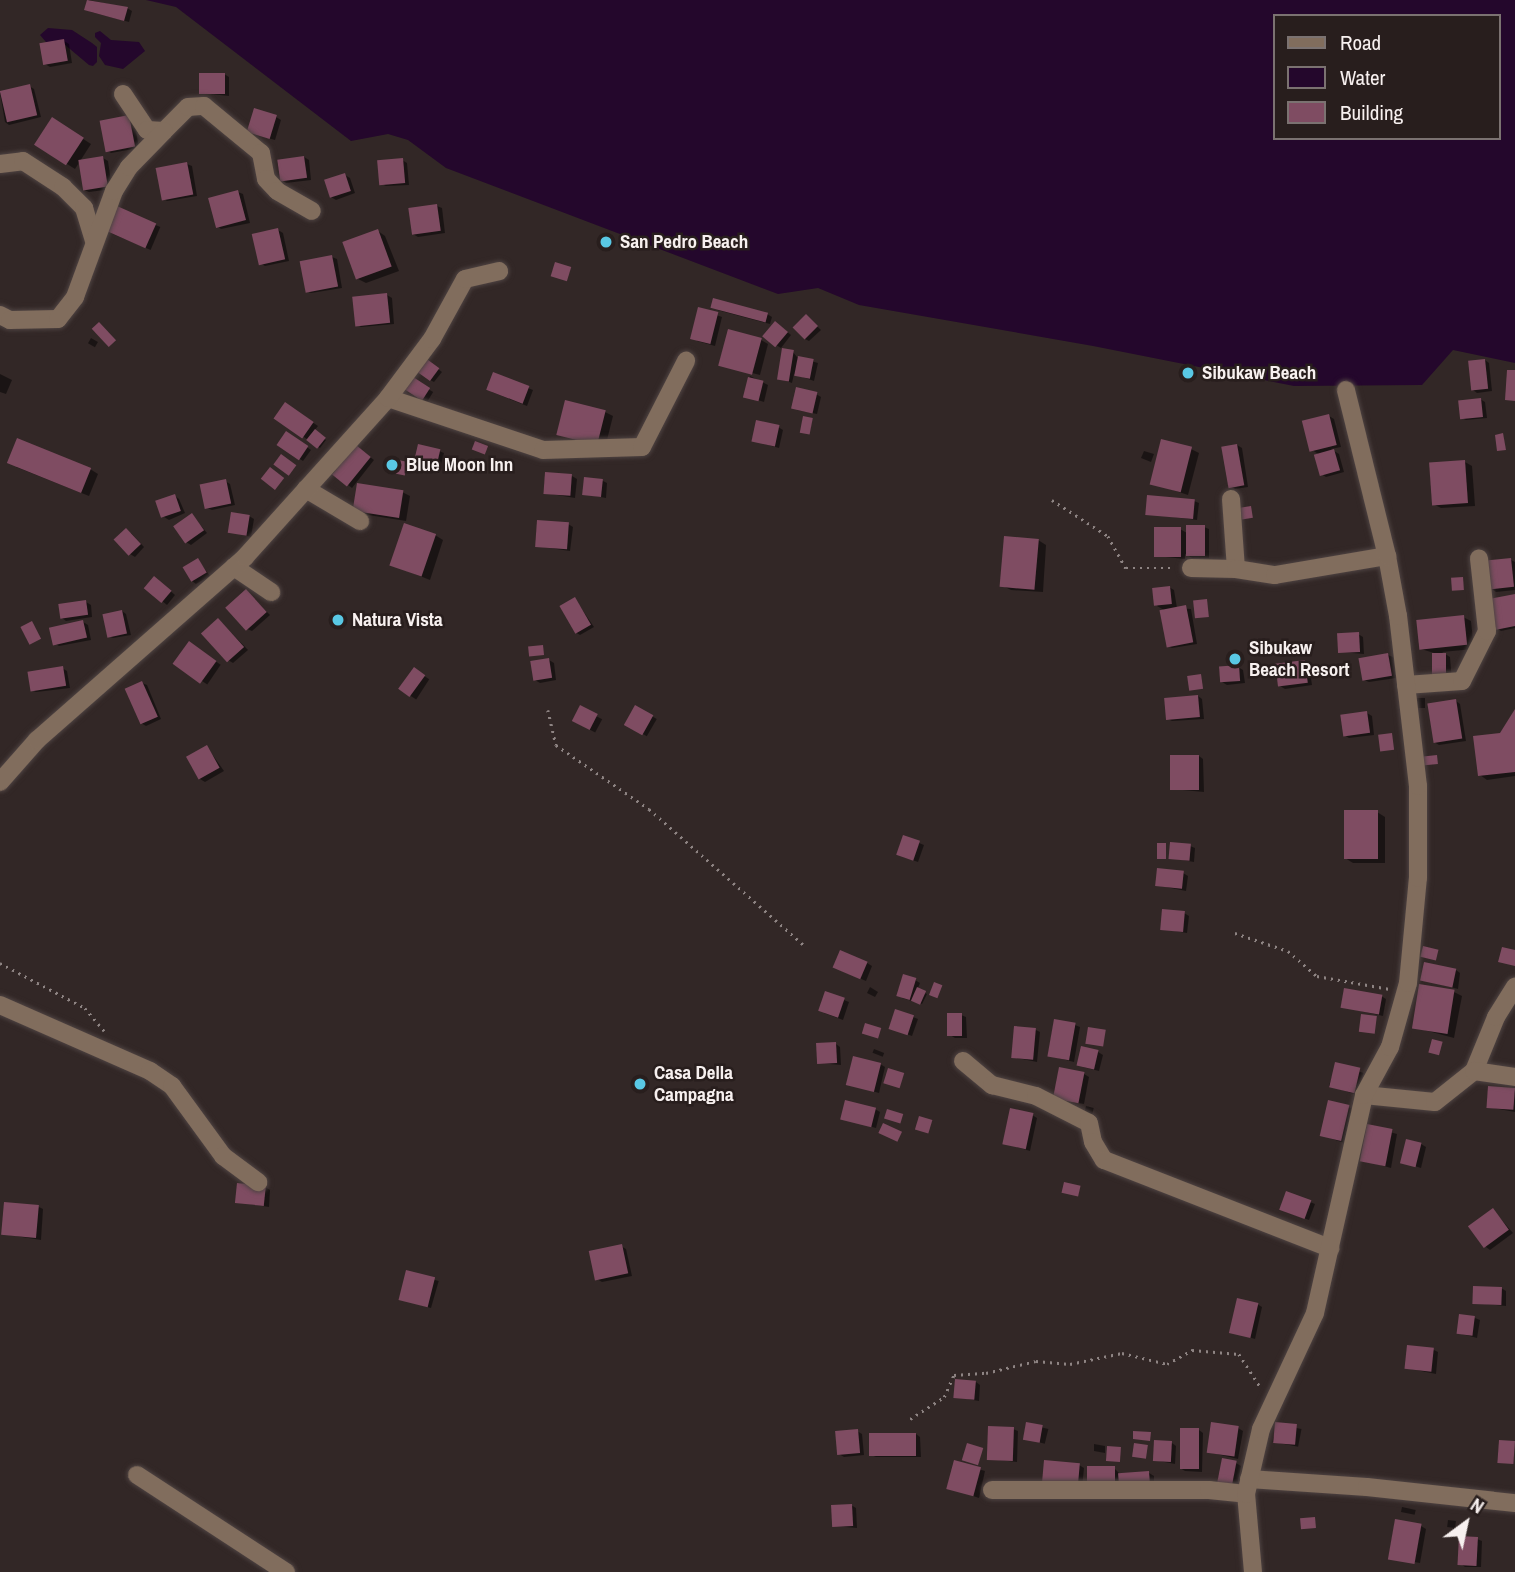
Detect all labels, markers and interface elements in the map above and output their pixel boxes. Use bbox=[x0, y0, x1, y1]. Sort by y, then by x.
legend bbox=[1274, 14, 1501, 140]
text: Road bbox=[1340, 28, 1381, 57]
text: Water bbox=[1340, 63, 1385, 92]
text: Building bbox=[1340, 98, 1403, 127]
place label: San Pedro Beach bbox=[620, 231, 748, 253]
marker: San Pedro Beach bbox=[598, 234, 614, 250]
place label: Sibukaw Beach bbox=[1202, 362, 1316, 384]
marker: Sibukaw Beach bbox=[1180, 365, 1196, 381]
place label: Blue Moon Inn bbox=[406, 454, 513, 476]
marker: Blue Moon Inn bbox=[384, 457, 400, 473]
place label: Natura Vista bbox=[352, 609, 443, 631]
marker: Natura Vista bbox=[330, 612, 346, 628]
place label: Sibukaw Beach Resort bbox=[1249, 637, 1349, 681]
marker: Sibukaw Beach Resort bbox=[1227, 651, 1243, 667]
place label: Casa Della Campagna bbox=[654, 1062, 734, 1106]
marker: Casa Della Campagna bbox=[632, 1076, 648, 1092]
north arrow bbox=[1431, 1488, 1501, 1558]
text: N bbox=[1466, 1491, 1489, 1519]

